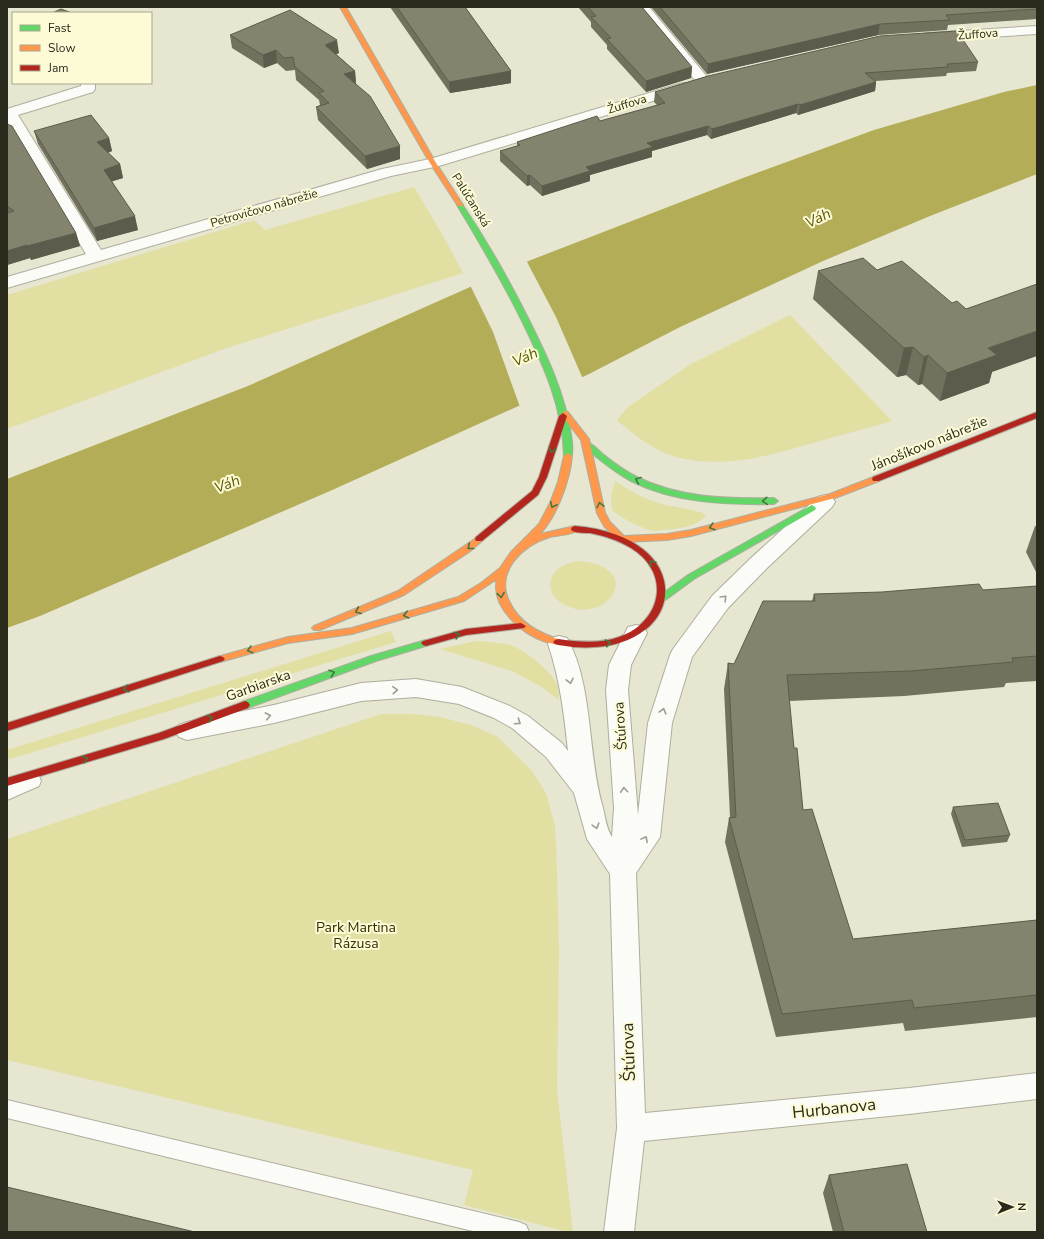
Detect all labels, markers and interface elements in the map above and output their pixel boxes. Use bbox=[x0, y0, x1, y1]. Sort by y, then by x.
legend bbox=[12, 12, 152, 84]
text: Fast bbox=[48, 20, 71, 36]
street label: Žuffova bbox=[957, 25, 999, 43]
text: Slow bbox=[48, 40, 76, 56]
text: Jam bbox=[47, 60, 69, 76]
street label: Žuffova bbox=[605, 90, 649, 118]
street label: Palúčanská bbox=[448, 170, 494, 230]
street label: Petrovičovo nábrežie bbox=[208, 185, 320, 231]
water label: Váh bbox=[802, 203, 834, 233]
water label: Váh bbox=[509, 343, 541, 371]
street label: Jánošíkovo nábrežie bbox=[867, 411, 990, 476]
one-way arrow bbox=[548, 447, 557, 454]
water label: Váh bbox=[211, 470, 243, 498]
one-way arrow bbox=[634, 477, 642, 485]
one-way arrow bbox=[762, 497, 768, 506]
one-way arrow bbox=[550, 501, 558, 508]
one-way arrow bbox=[596, 502, 604, 508]
one-way arrow bbox=[709, 522, 716, 531]
one-way arrow bbox=[468, 542, 475, 549]
one-way arrow bbox=[650, 560, 657, 568]
one-way arrow bbox=[496, 591, 505, 598]
one-way arrow bbox=[719, 595, 726, 603]
one-way arrow bbox=[354, 606, 361, 614]
one-way arrow bbox=[402, 610, 409, 619]
one-way arrow bbox=[453, 631, 460, 640]
one-way arrow bbox=[605, 639, 611, 648]
one-way arrow bbox=[247, 645, 254, 654]
street label: Garbiarska bbox=[223, 665, 293, 706]
one-way arrow bbox=[329, 669, 336, 678]
one-way arrow bbox=[565, 678, 573, 684]
one-way arrow bbox=[123, 684, 130, 693]
one-way arrow bbox=[392, 685, 398, 694]
street label: Štúrova bbox=[609, 701, 632, 751]
one-way arrow bbox=[659, 708, 667, 714]
one-way arrow bbox=[264, 712, 271, 720]
one-way arrow bbox=[207, 714, 214, 722]
one-way arrow bbox=[514, 717, 521, 725]
one-way arrow bbox=[81, 755, 88, 764]
one-way arrow bbox=[620, 787, 629, 793]
one-way arrow bbox=[591, 823, 600, 830]
one-way arrow bbox=[640, 836, 648, 843]
park label: Park Martina Rázusa bbox=[316, 918, 396, 953]
street label: Štúrova bbox=[616, 1022, 641, 1082]
street label: Hurbanova bbox=[791, 1093, 877, 1124]
north arrow bbox=[992, 1187, 1032, 1227]
text: N bbox=[1014, 1203, 1029, 1211]

